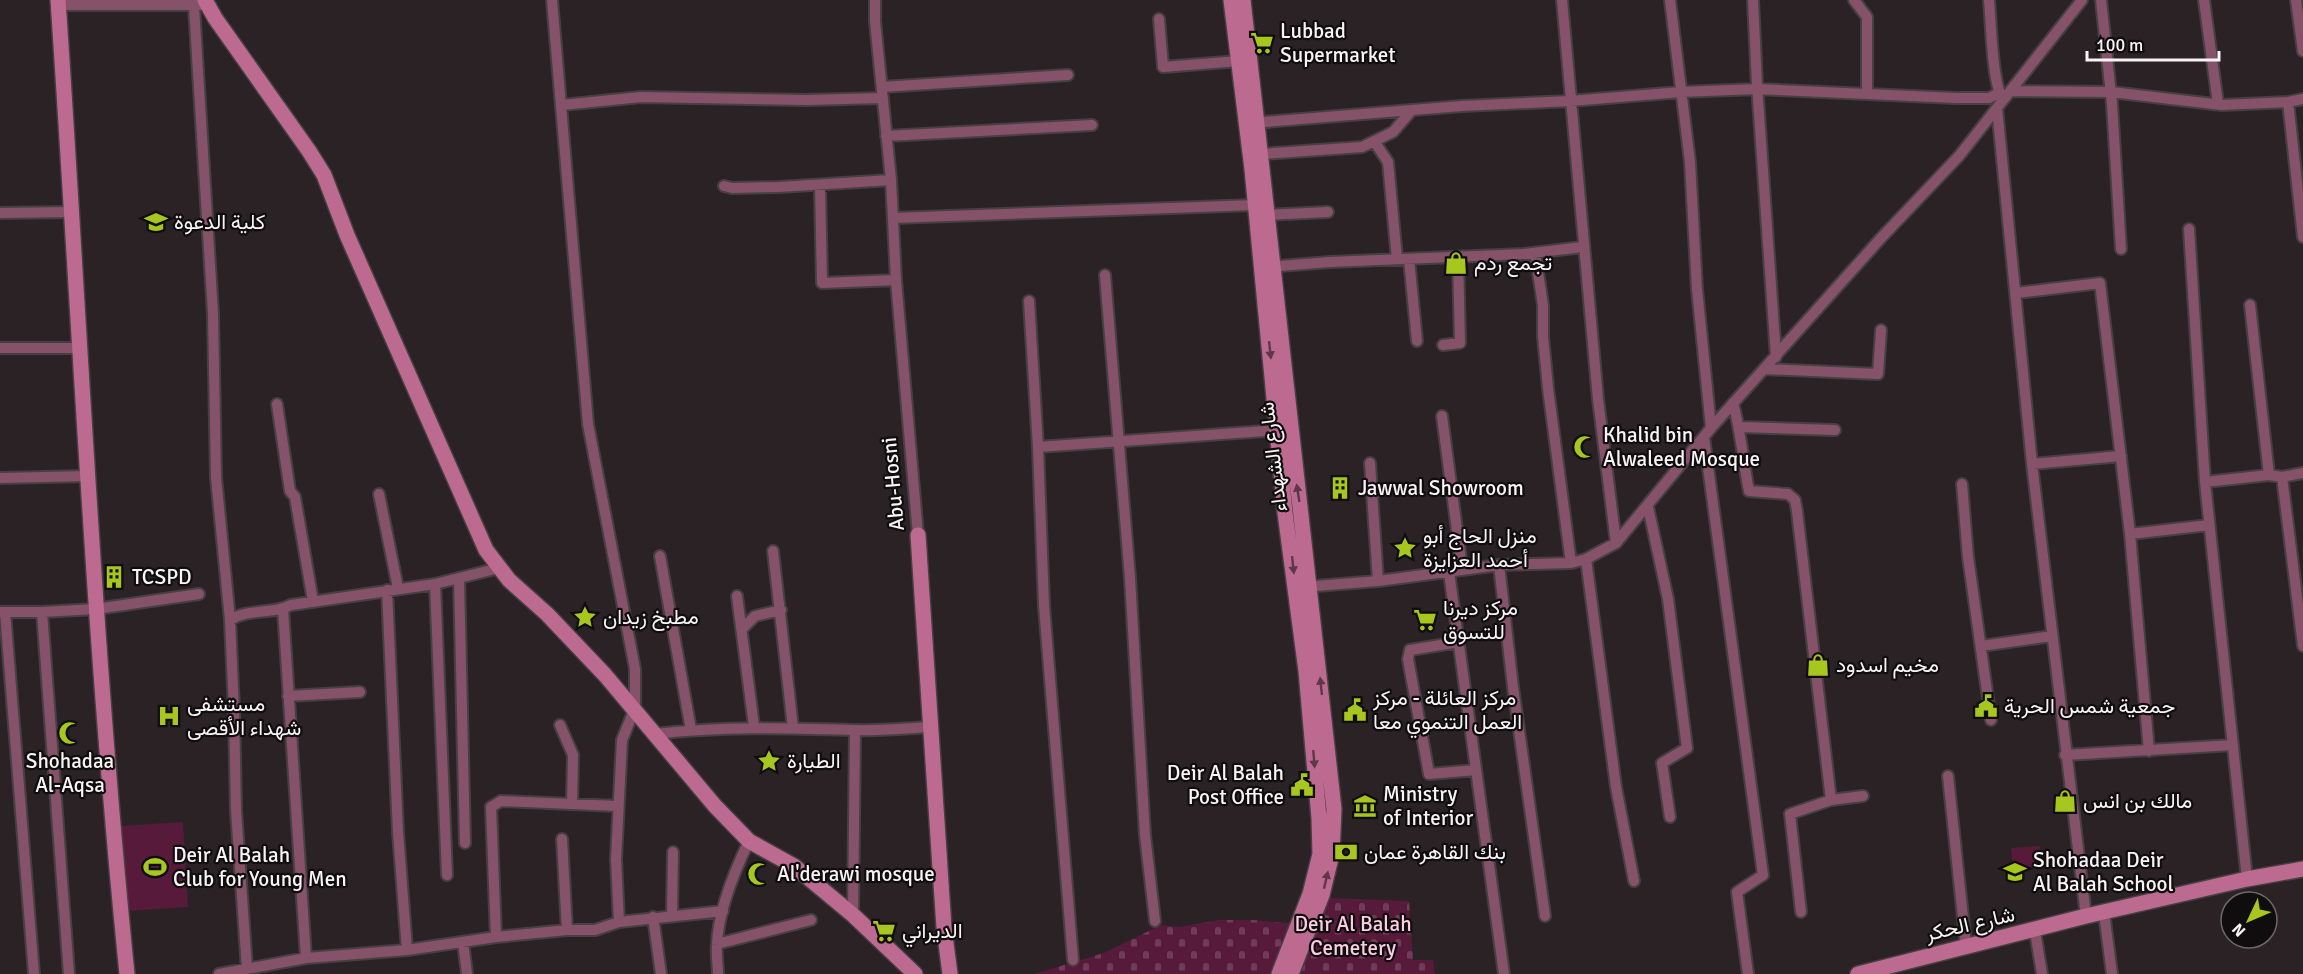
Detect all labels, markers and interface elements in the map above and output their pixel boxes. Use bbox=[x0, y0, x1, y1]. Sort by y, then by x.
place label: Lubbad Supermarket bbox=[1280, 18, 1396, 68]
scale bar bbox=[2087, 24, 2219, 62]
supermarket icon: Lubbad Supermarket bbox=[1249, 30, 1275, 56]
text: 100 m bbox=[2096, 34, 2143, 56]
school or university icon: كلية الدعوة bbox=[143, 209, 169, 235]
place label: كلية الدعوة bbox=[174, 209, 265, 235]
shop icon: تجمع ردم bbox=[1443, 250, 1469, 276]
place label: تجمع ردم bbox=[1474, 250, 1552, 277]
one-way arrow bbox=[1265, 341, 1275, 360]
street label: شارع الشهداء bbox=[1253, 400, 1294, 513]
place label: Khalid bin Alwaleed Mosque bbox=[1603, 422, 1760, 472]
mosque icon: Khalid bin Alwaleed Mosque bbox=[1572, 434, 1598, 460]
street label: Abu-Hosni bbox=[876, 436, 910, 532]
building icon: Jawwal Showroom bbox=[1327, 475, 1353, 501]
place label: Jawwal Showroom bbox=[1358, 475, 1524, 501]
one-way arrow bbox=[1293, 483, 1302, 502]
place label: منزل الحاج أبو أحمد العزايزة bbox=[1423, 523, 1537, 573]
place icon: منزل الحاج أبو أحمد العزايزة bbox=[1392, 535, 1418, 561]
one-way arrow bbox=[1288, 556, 1298, 575]
building icon: TCSPD bbox=[101, 564, 127, 590]
place label: TCSPD bbox=[132, 564, 192, 590]
place label: مركز ديرنا للتسوق bbox=[1443, 595, 1518, 645]
place icon: مطبخ زيدان bbox=[572, 604, 598, 630]
place label: مطبخ زيدان bbox=[603, 604, 699, 631]
supermarket icon: مركز ديرنا للتسوق bbox=[1412, 607, 1438, 633]
shop icon: مخيم اسدود bbox=[1805, 652, 1831, 678]
place label: مخيم اسدود bbox=[1836, 652, 1939, 679]
one-way arrow bbox=[1316, 677, 1326, 696]
place label: مركز العائلة - مركز العمل التنموي معا bbox=[1372, 685, 1522, 739]
place label: مستشفى شهداء الأقصى bbox=[187, 691, 301, 741]
public building icon: جمعية شمس الحرية bbox=[1973, 693, 1999, 719]
place label: جمعية شمس الحرية bbox=[2004, 693, 2175, 719]
public building icon: مركز العائلة - مركز العمل التنموي معا bbox=[1342, 697, 1368, 723]
hospital icon: مستشفى شهداء الأقصى bbox=[156, 703, 182, 729]
mosque icon: Shohadaa Al-Aqsa bbox=[57, 720, 83, 746]
place label: Shohadaa Al-Aqsa bbox=[26, 748, 114, 798]
place icon: الطيارة bbox=[756, 748, 782, 774]
place label: الطيارة bbox=[787, 748, 841, 774]
one-way arrow bbox=[1309, 749, 1319, 768]
place label: Deir Al Balah Post Office bbox=[1167, 760, 1284, 810]
public building icon: Deir Al Balah Post Office bbox=[1289, 772, 1315, 798]
place label: Ministry of Interior bbox=[1383, 781, 1473, 831]
shop icon: مالك بن انس bbox=[2052, 788, 2078, 814]
place label: مالك بن انس bbox=[2083, 788, 2192, 814]
museum icon: Ministry of Interior bbox=[1352, 793, 1378, 819]
bank icon: بنك القاهرة عمان bbox=[1333, 839, 1359, 865]
place label: بنك القاهرة عمان bbox=[1364, 839, 1506, 865]
place label: Deir Al Balah Club for Young Men bbox=[173, 842, 347, 892]
place label: Shohadaa Deir Al Balah School bbox=[2033, 847, 2174, 897]
sports icon: Deir Al Balah Club for Young Men bbox=[142, 854, 168, 880]
school or university icon: Shohadaa Deir Al Balah School bbox=[2002, 859, 2028, 885]
mosque icon: Al'derawi mosque bbox=[746, 861, 772, 887]
place label: Al'derawi mosque bbox=[777, 861, 935, 887]
one-way arrow bbox=[1321, 871, 1331, 889]
north arrow bbox=[2219, 890, 2279, 950]
street label: شارع الحكر bbox=[1922, 901, 2017, 948]
park label: Deir Al Balah Cemetery bbox=[1294, 911, 1412, 961]
supermarket icon: الديراني bbox=[871, 918, 897, 944]
place label: الديراني bbox=[902, 918, 963, 948]
text: N bbox=[2228, 919, 2250, 941]

